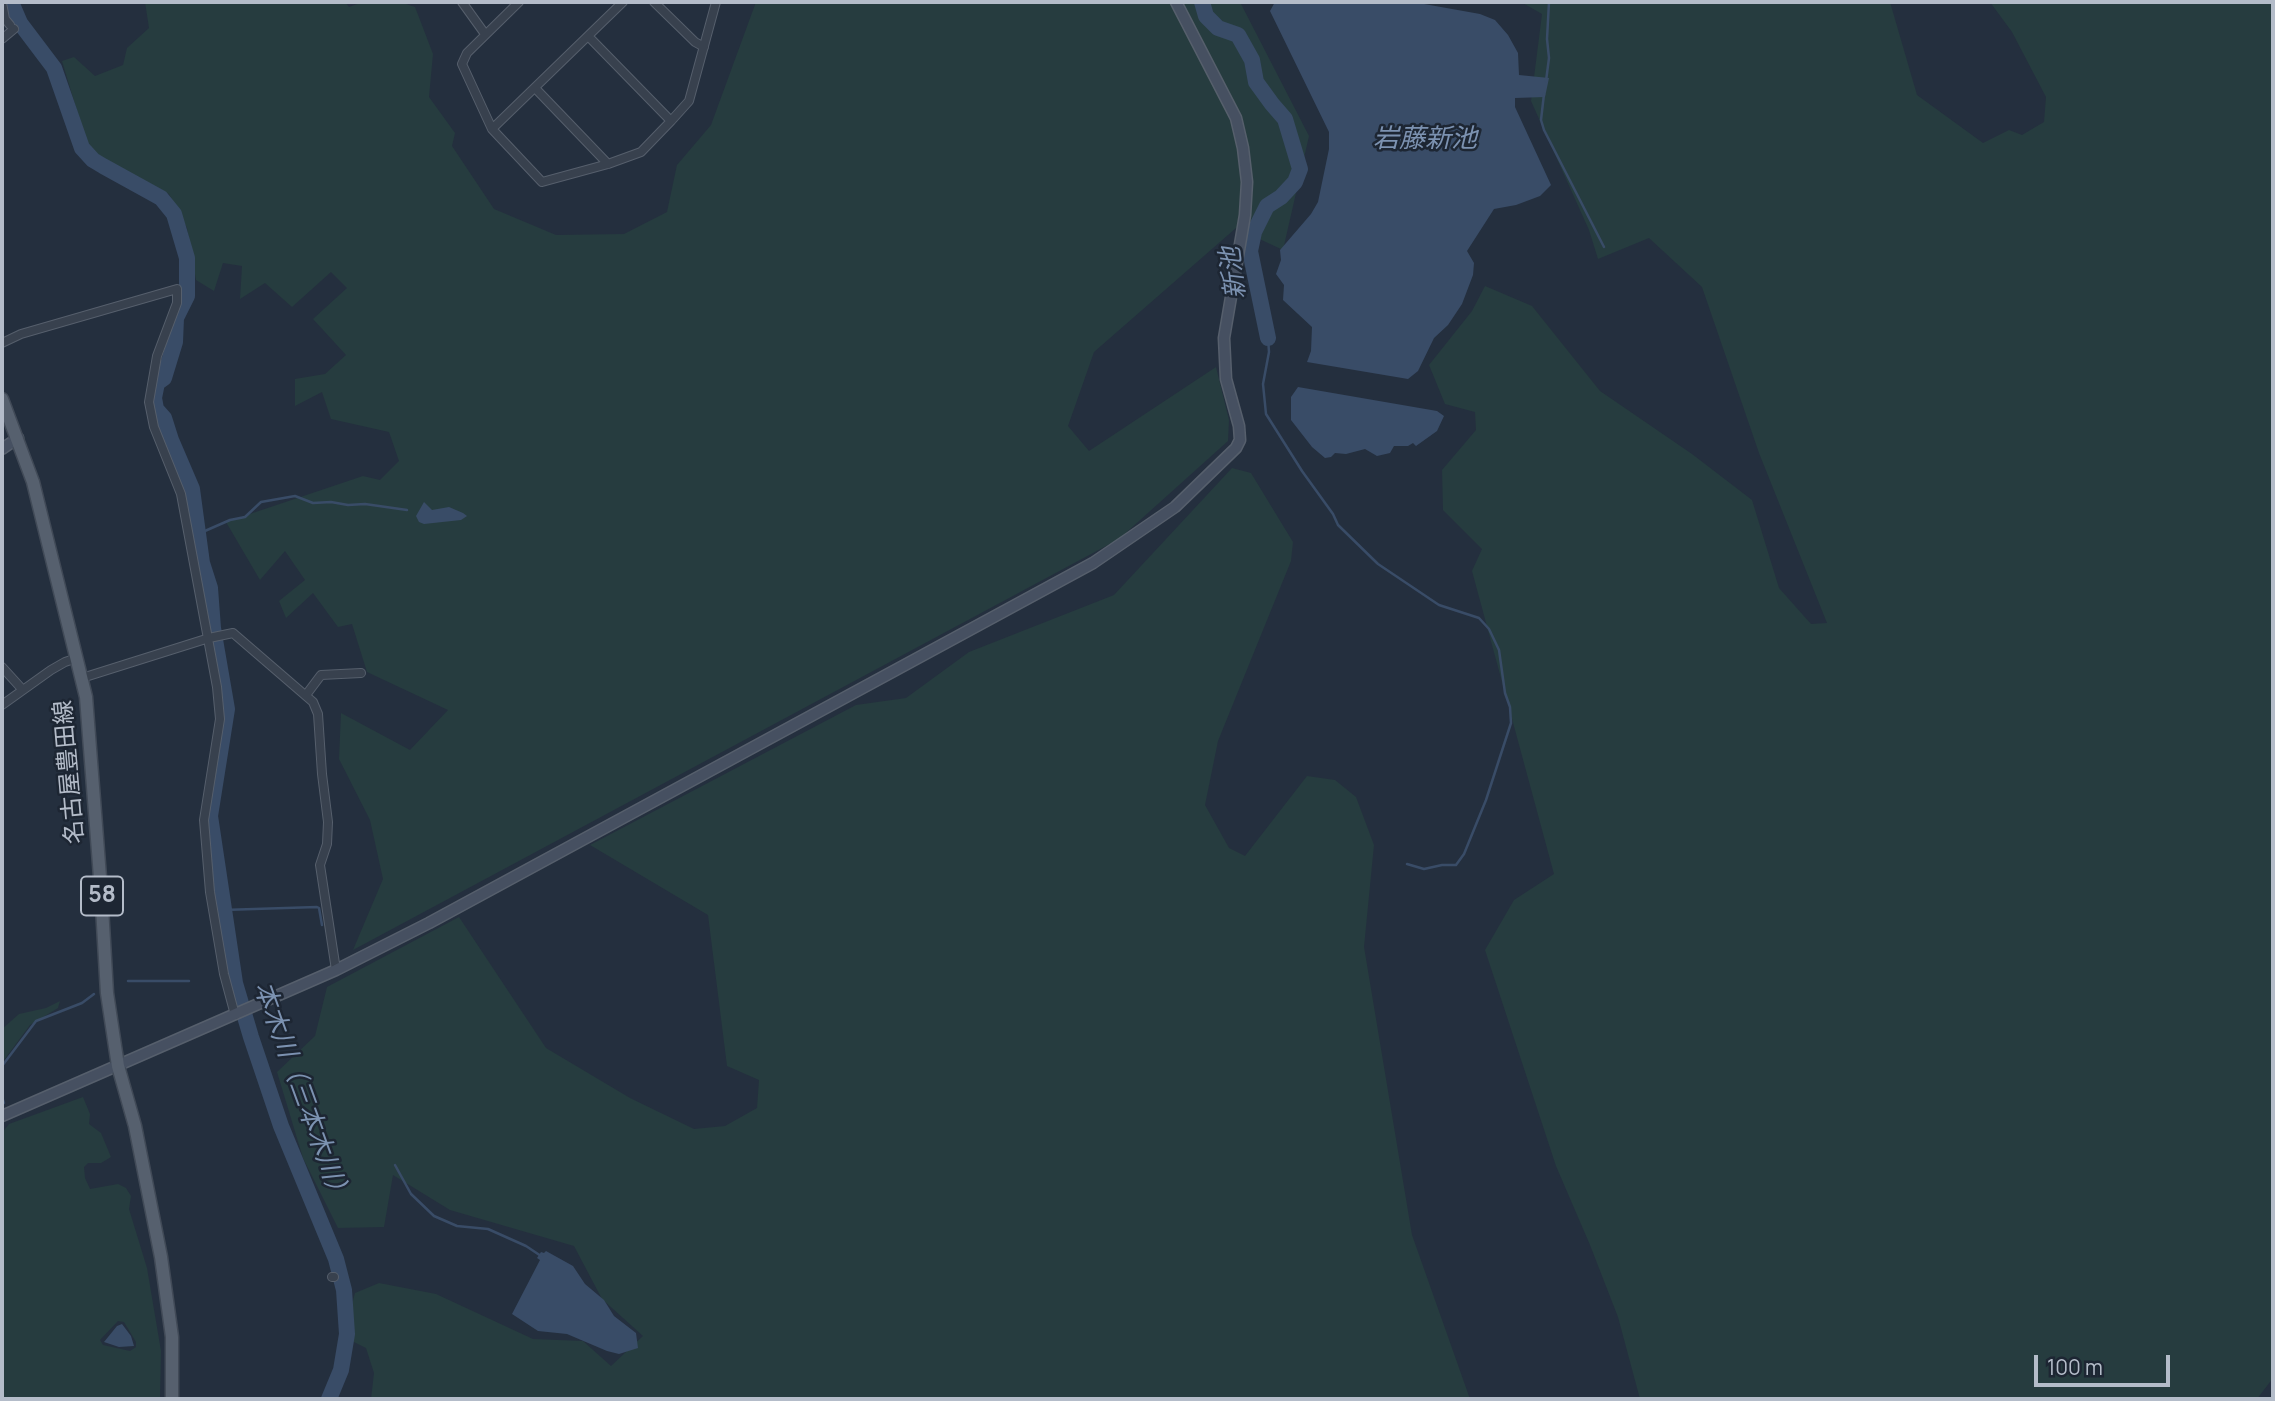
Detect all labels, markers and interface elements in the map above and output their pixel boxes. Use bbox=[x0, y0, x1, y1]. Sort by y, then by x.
water label: 岩藤新池 bbox=[1373, 124, 1477, 156]
water label: 新池 bbox=[1215, 245, 1253, 301]
street label: 名古屋豊田線 bbox=[49, 699, 91, 845]
road number: 58 bbox=[81, 876, 123, 916]
water label: 本木川（三本木川） bbox=[246, 978, 356, 1208]
scale bar bbox=[2037, 1342, 2174, 1386]
text: 100 m bbox=[2047, 1353, 2103, 1381]

